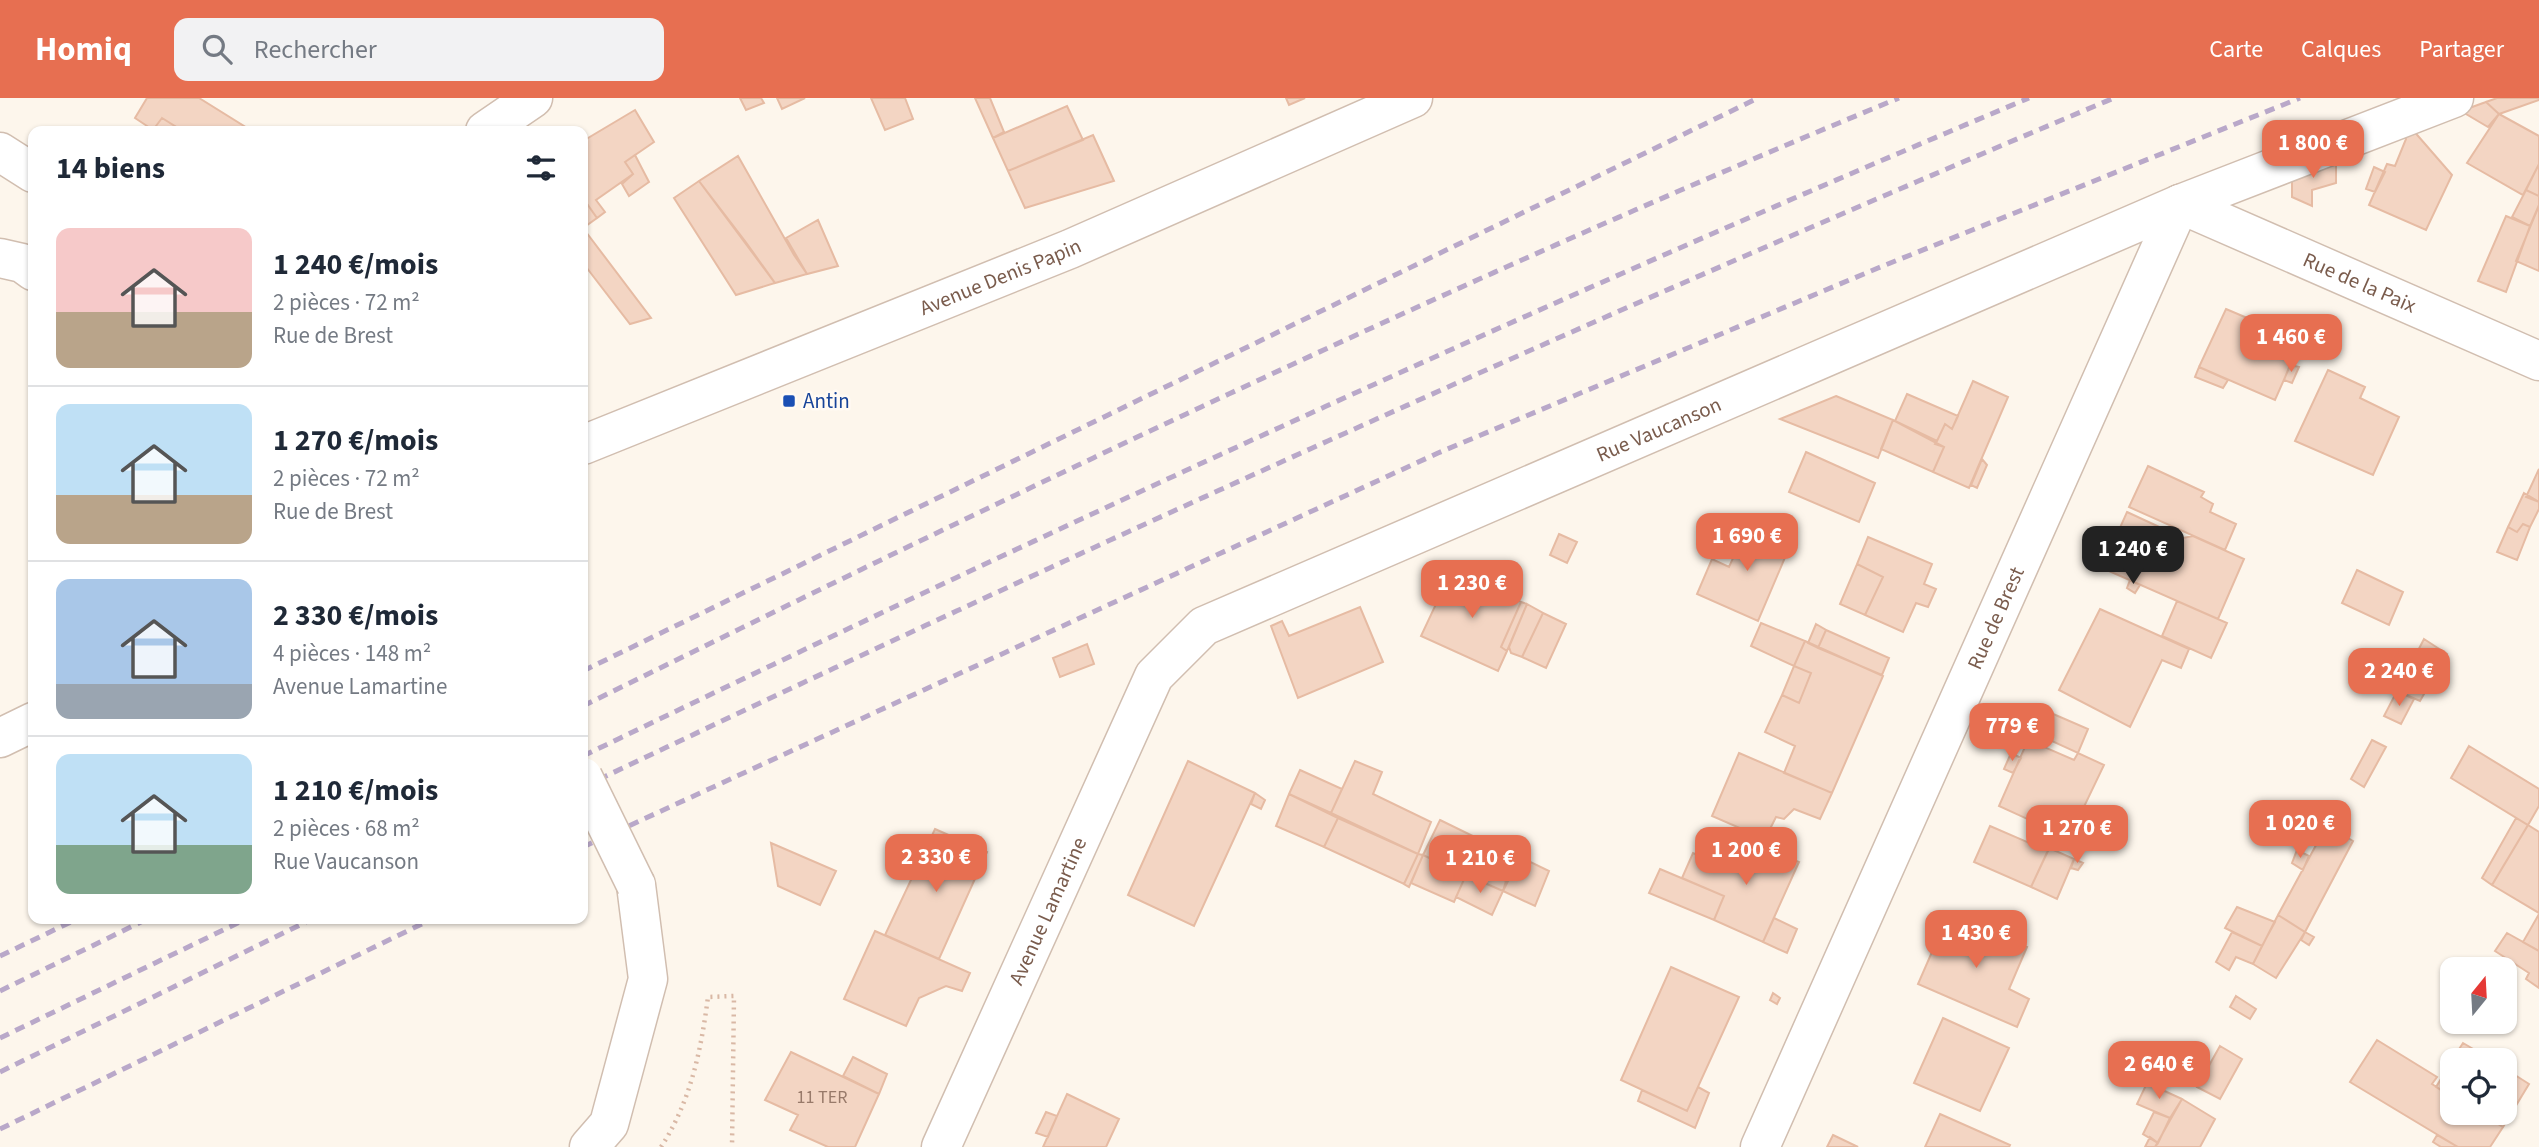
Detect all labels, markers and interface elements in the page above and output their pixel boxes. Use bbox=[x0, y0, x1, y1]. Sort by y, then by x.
search box bbox=[174, 18, 664, 81]
text: Homiq bbox=[35, 26, 132, 73]
icon: search bbox=[198, 30, 236, 68]
text: Rechercher bbox=[254, 31, 377, 68]
text: Carte bbox=[2209, 32, 2263, 67]
text: Calques bbox=[2301, 32, 2381, 67]
text: Partager bbox=[2419, 32, 2504, 67]
pin: 1 800 € bbox=[2248, 120, 2378, 180]
text: 1 800 € bbox=[2278, 126, 2348, 159]
text: 14 biens bbox=[56, 147, 165, 190]
icon: filters bbox=[522, 149, 560, 187]
street label: Avenue Denis Papin bbox=[915, 231, 1086, 323]
text: 1 240 €/mois bbox=[273, 243, 438, 286]
street label: Rue de la Paix bbox=[2298, 245, 2421, 321]
icon: home bbox=[112, 256, 196, 340]
text: 2 pièces · 72 m² bbox=[273, 286, 420, 319]
pin: 1 460 € bbox=[2226, 314, 2356, 374]
text: Rue de Brest bbox=[273, 319, 393, 352]
text: 1 460 € bbox=[2256, 320, 2326, 353]
place label: Antin bbox=[803, 386, 850, 416]
street label: Rue Vaucanson bbox=[1591, 389, 1726, 470]
marker: Antin bbox=[781, 393, 797, 409]
text: 1 270 €/mois bbox=[273, 419, 438, 462]
icon: home bbox=[112, 432, 196, 516]
text: 2 pièces · 72 m² bbox=[273, 462, 420, 495]
text: Rue de Brest bbox=[273, 495, 393, 528]
pin: 1 690 € bbox=[1682, 514, 1812, 573]
text: 1 690 € bbox=[1712, 519, 1782, 552]
pin: 1 240 € bbox=[2068, 526, 2198, 586]
text: 1 240 € bbox=[2098, 532, 2168, 565]
pin: 1 230 € bbox=[1407, 560, 1537, 620]
street label: Rue de Brest bbox=[1960, 562, 2032, 674]
text: 1 230 € bbox=[1437, 566, 1507, 599]
text: 2 330 €/mois bbox=[273, 594, 438, 637]
icon: home bbox=[112, 607, 196, 691]
text: 4 pièces · 148 m² bbox=[273, 637, 431, 670]
pin: 2 240 € bbox=[2334, 648, 2464, 708]
text: 2 240 € bbox=[2364, 654, 2434, 687]
text: Avenue Lamartine bbox=[273, 670, 447, 703]
pin: 779 € bbox=[1963, 704, 2061, 763]
text: 779 € bbox=[1985, 709, 2039, 742]
text: 1 210 €/mois bbox=[273, 769, 438, 812]
icon: home bbox=[112, 782, 196, 866]
pin: 1 020 € bbox=[2235, 800, 2365, 860]
pin: 1 270 € bbox=[2012, 806, 2142, 865]
text: 1 020 € bbox=[2265, 806, 2335, 839]
text: 1 270 € bbox=[2042, 811, 2112, 844]
text: 2 pièces · 68 m² bbox=[273, 812, 420, 845]
pin: 1 200 € bbox=[1681, 828, 1811, 887]
street label: Avenue Lamartine bbox=[1001, 832, 1094, 990]
text: 1 200 € bbox=[1711, 833, 1781, 866]
pin: 2 330 € bbox=[871, 834, 1001, 894]
pin: 1 210 € bbox=[1415, 836, 1545, 895]
text: 2 330 € bbox=[901, 840, 971, 873]
text: 1 210 € bbox=[1445, 841, 1515, 874]
text: Rue Vaucanson bbox=[273, 845, 419, 878]
pin: 1 430 € bbox=[1911, 910, 2041, 970]
text: 1 430 € bbox=[1941, 916, 2011, 949]
north arrow bbox=[2440, 957, 2516, 1034]
map controls bbox=[2440, 957, 2517, 1125]
pin: 2 640 € bbox=[2094, 1042, 2224, 1101]
text: 2 640 € bbox=[2124, 1047, 2194, 1080]
button: locate bbox=[2440, 1048, 2517, 1125]
house number: 11 TER bbox=[797, 1085, 847, 1110]

